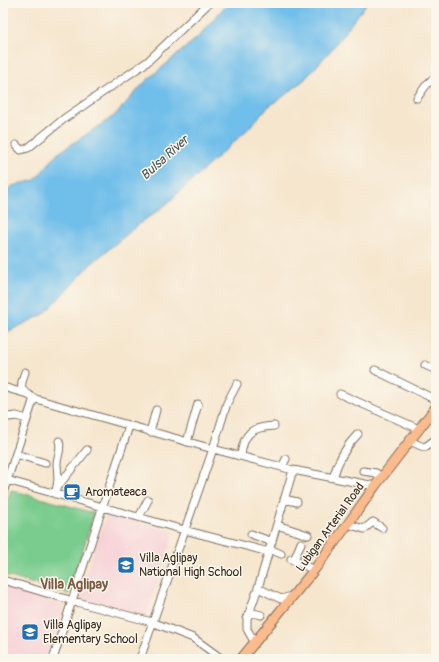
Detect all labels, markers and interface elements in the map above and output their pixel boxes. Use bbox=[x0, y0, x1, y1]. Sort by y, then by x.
water label: Bulsa River bbox=[137, 131, 194, 183]
street label: Lubigan Arterial Road bbox=[293, 480, 368, 575]
cafe icon: Aromateaca bbox=[62, 482, 82, 502]
place label: Aromateaca bbox=[85, 485, 147, 500]
place label: Villa Aglipay National High School bbox=[139, 551, 242, 580]
school or university icon: Villa Aglipay National High School bbox=[116, 555, 136, 575]
district label: Villa Aglipay bbox=[40, 576, 108, 593]
place label: Villa Aglipay Elementary School bbox=[43, 618, 138, 647]
school or university icon: Villa Aglipay Elementary School bbox=[20, 622, 40, 642]

